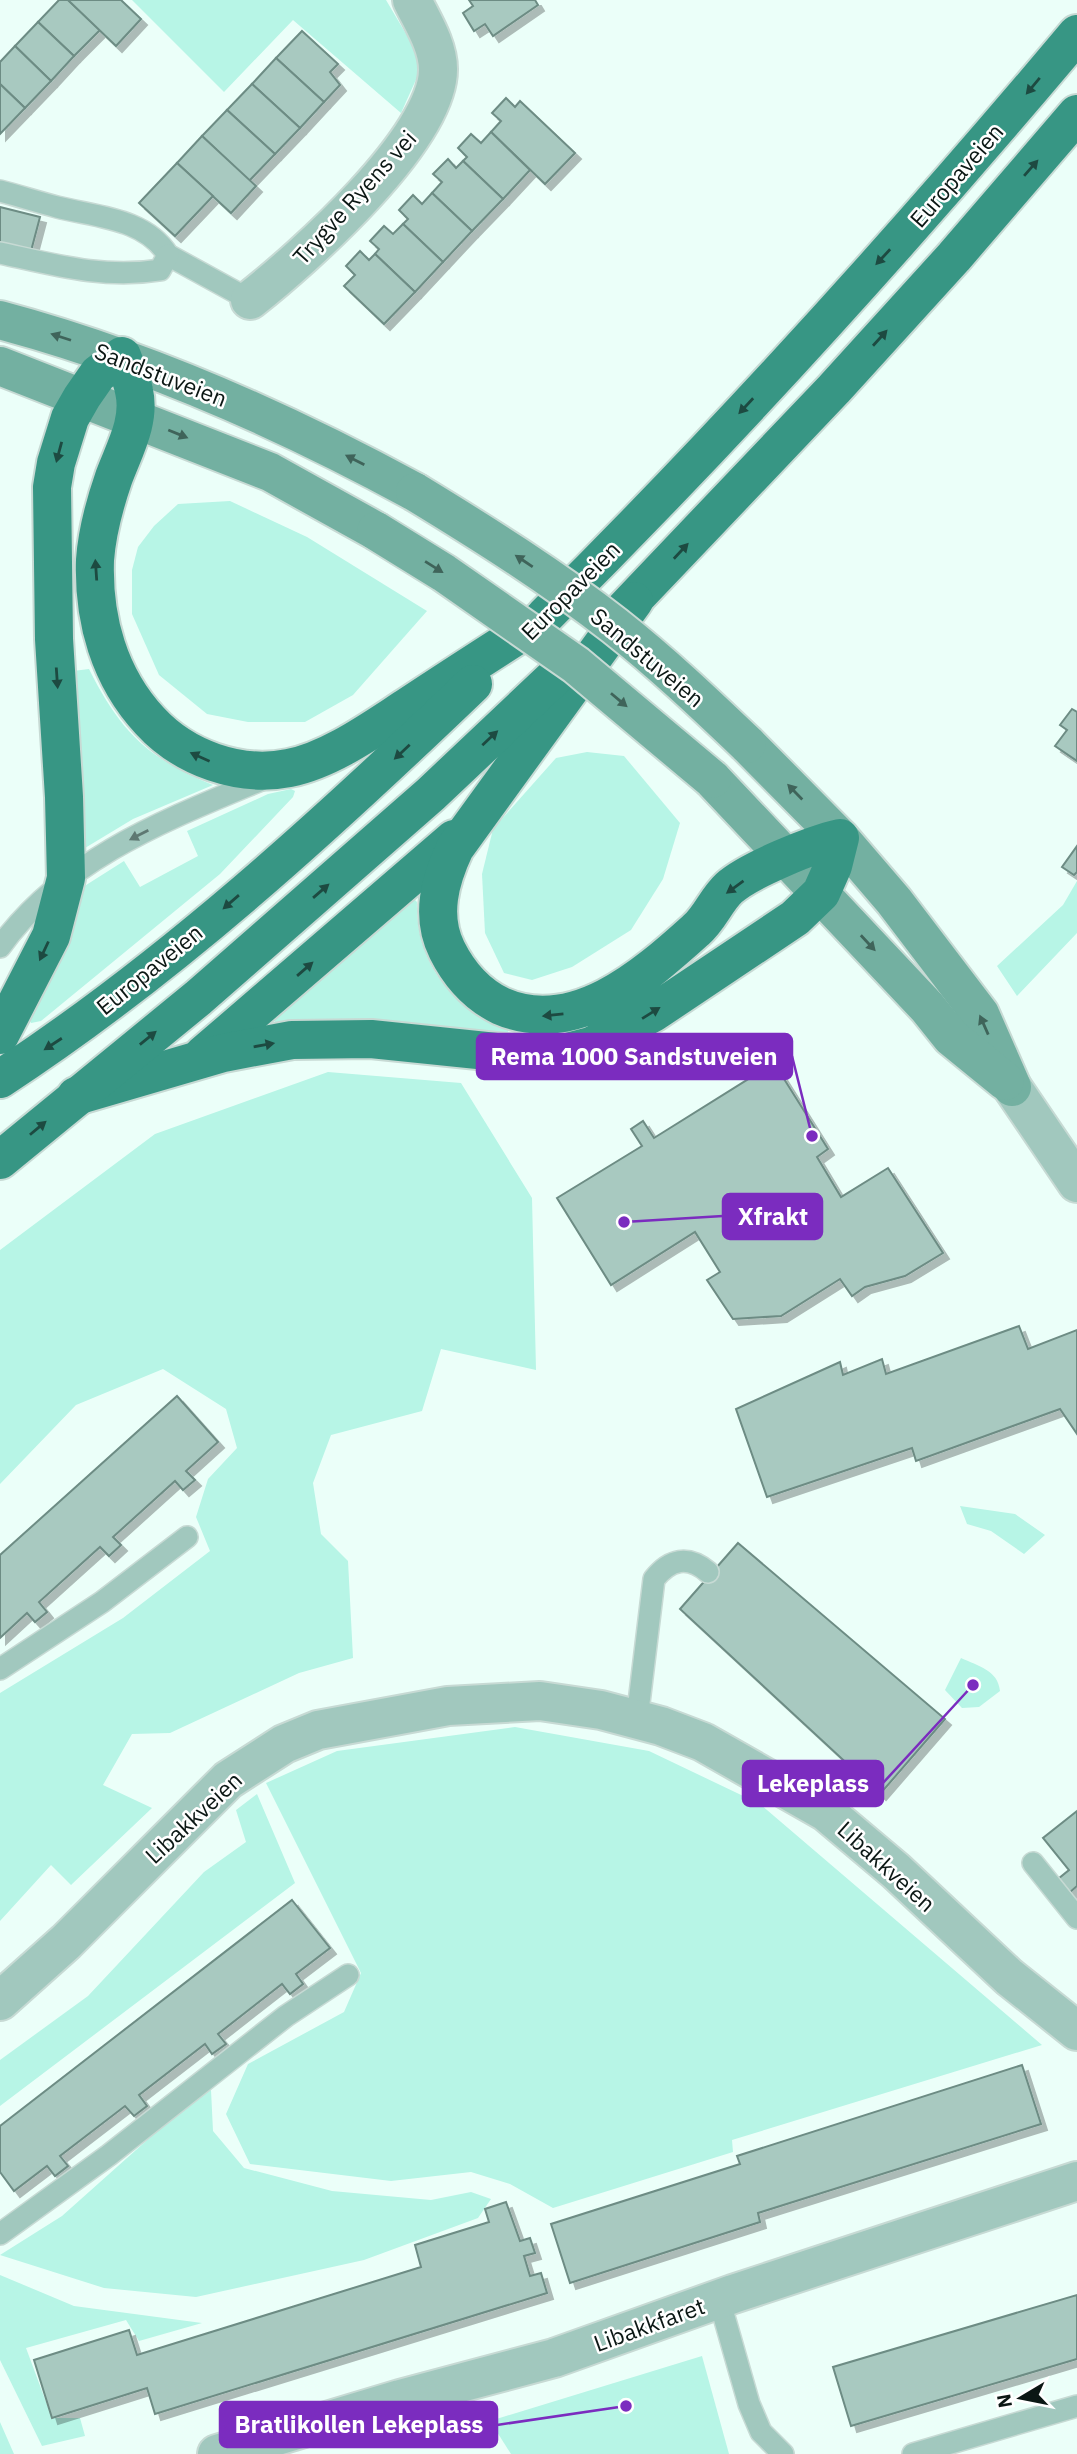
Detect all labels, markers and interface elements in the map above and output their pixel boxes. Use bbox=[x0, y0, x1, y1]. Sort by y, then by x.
one-way arrow bbox=[1026, 78, 1041, 95]
street label: Europaveien bbox=[903, 117, 1009, 233]
street label: Trygve Ryens vei bbox=[286, 124, 422, 270]
one-way arrow bbox=[1023, 159, 1039, 177]
one-way arrow bbox=[875, 248, 891, 266]
one-way arrow bbox=[872, 329, 888, 347]
one-way arrow bbox=[50, 331, 71, 342]
street label: Sandstuveien bbox=[91, 335, 231, 413]
one-way arrow bbox=[738, 397, 754, 414]
one-way arrow bbox=[168, 428, 188, 440]
one-way arrow bbox=[54, 441, 64, 462]
one-way arrow bbox=[345, 454, 365, 466]
street label: Europaveien bbox=[514, 534, 626, 646]
one-way arrow bbox=[672, 543, 688, 560]
one-way arrow bbox=[514, 555, 534, 568]
one-way arrow bbox=[91, 559, 102, 581]
one-way arrow bbox=[425, 561, 444, 573]
street label: Sandstuveien bbox=[585, 601, 711, 713]
one-way arrow bbox=[51, 668, 62, 690]
one-way arrow bbox=[610, 692, 627, 707]
one-way arrow bbox=[481, 731, 498, 747]
one-way arrow bbox=[393, 744, 411, 760]
one-way arrow bbox=[189, 751, 210, 762]
one-way arrow bbox=[787, 784, 803, 801]
one-way arrow bbox=[128, 828, 148, 840]
one-way arrow bbox=[725, 880, 744, 894]
one-way arrow bbox=[312, 883, 329, 899]
one-way arrow bbox=[222, 894, 240, 910]
street label: Europaveien bbox=[90, 917, 208, 1021]
one-way arrow bbox=[859, 934, 875, 951]
one-way arrow bbox=[38, 941, 50, 961]
one-way arrow bbox=[297, 962, 314, 977]
one-way arrow bbox=[642, 1007, 661, 1019]
one-way arrow bbox=[542, 1010, 564, 1021]
one-way arrow bbox=[978, 1015, 990, 1035]
one-way arrow bbox=[139, 1031, 157, 1046]
callout: Rema 1000 Sandstuveien bbox=[477, 1034, 792, 1079]
one-way arrow bbox=[44, 1037, 63, 1050]
one-way arrow bbox=[253, 1039, 275, 1050]
text: Rema 1000 Sandstuveien bbox=[490, 1040, 778, 1072]
one-way arrow bbox=[29, 1121, 46, 1136]
callout: Xfrakt bbox=[723, 1194, 822, 1239]
text: Xfrakt bbox=[738, 1200, 808, 1232]
callout: Lekeplass bbox=[743, 1761, 883, 1806]
street label: Libakkveien bbox=[138, 1764, 248, 1870]
text: Lekeplass bbox=[757, 1767, 869, 1799]
street label: Libakkveien bbox=[832, 1814, 942, 1918]
street label: Libakkfaret bbox=[589, 2290, 709, 2358]
north arrow bbox=[986, 2363, 1056, 2433]
text: N bbox=[991, 2392, 1017, 2410]
callout: Bratlikollen Lekeplass bbox=[220, 2402, 497, 2447]
text: Bratlikollen Lekeplass bbox=[235, 2408, 483, 2440]

